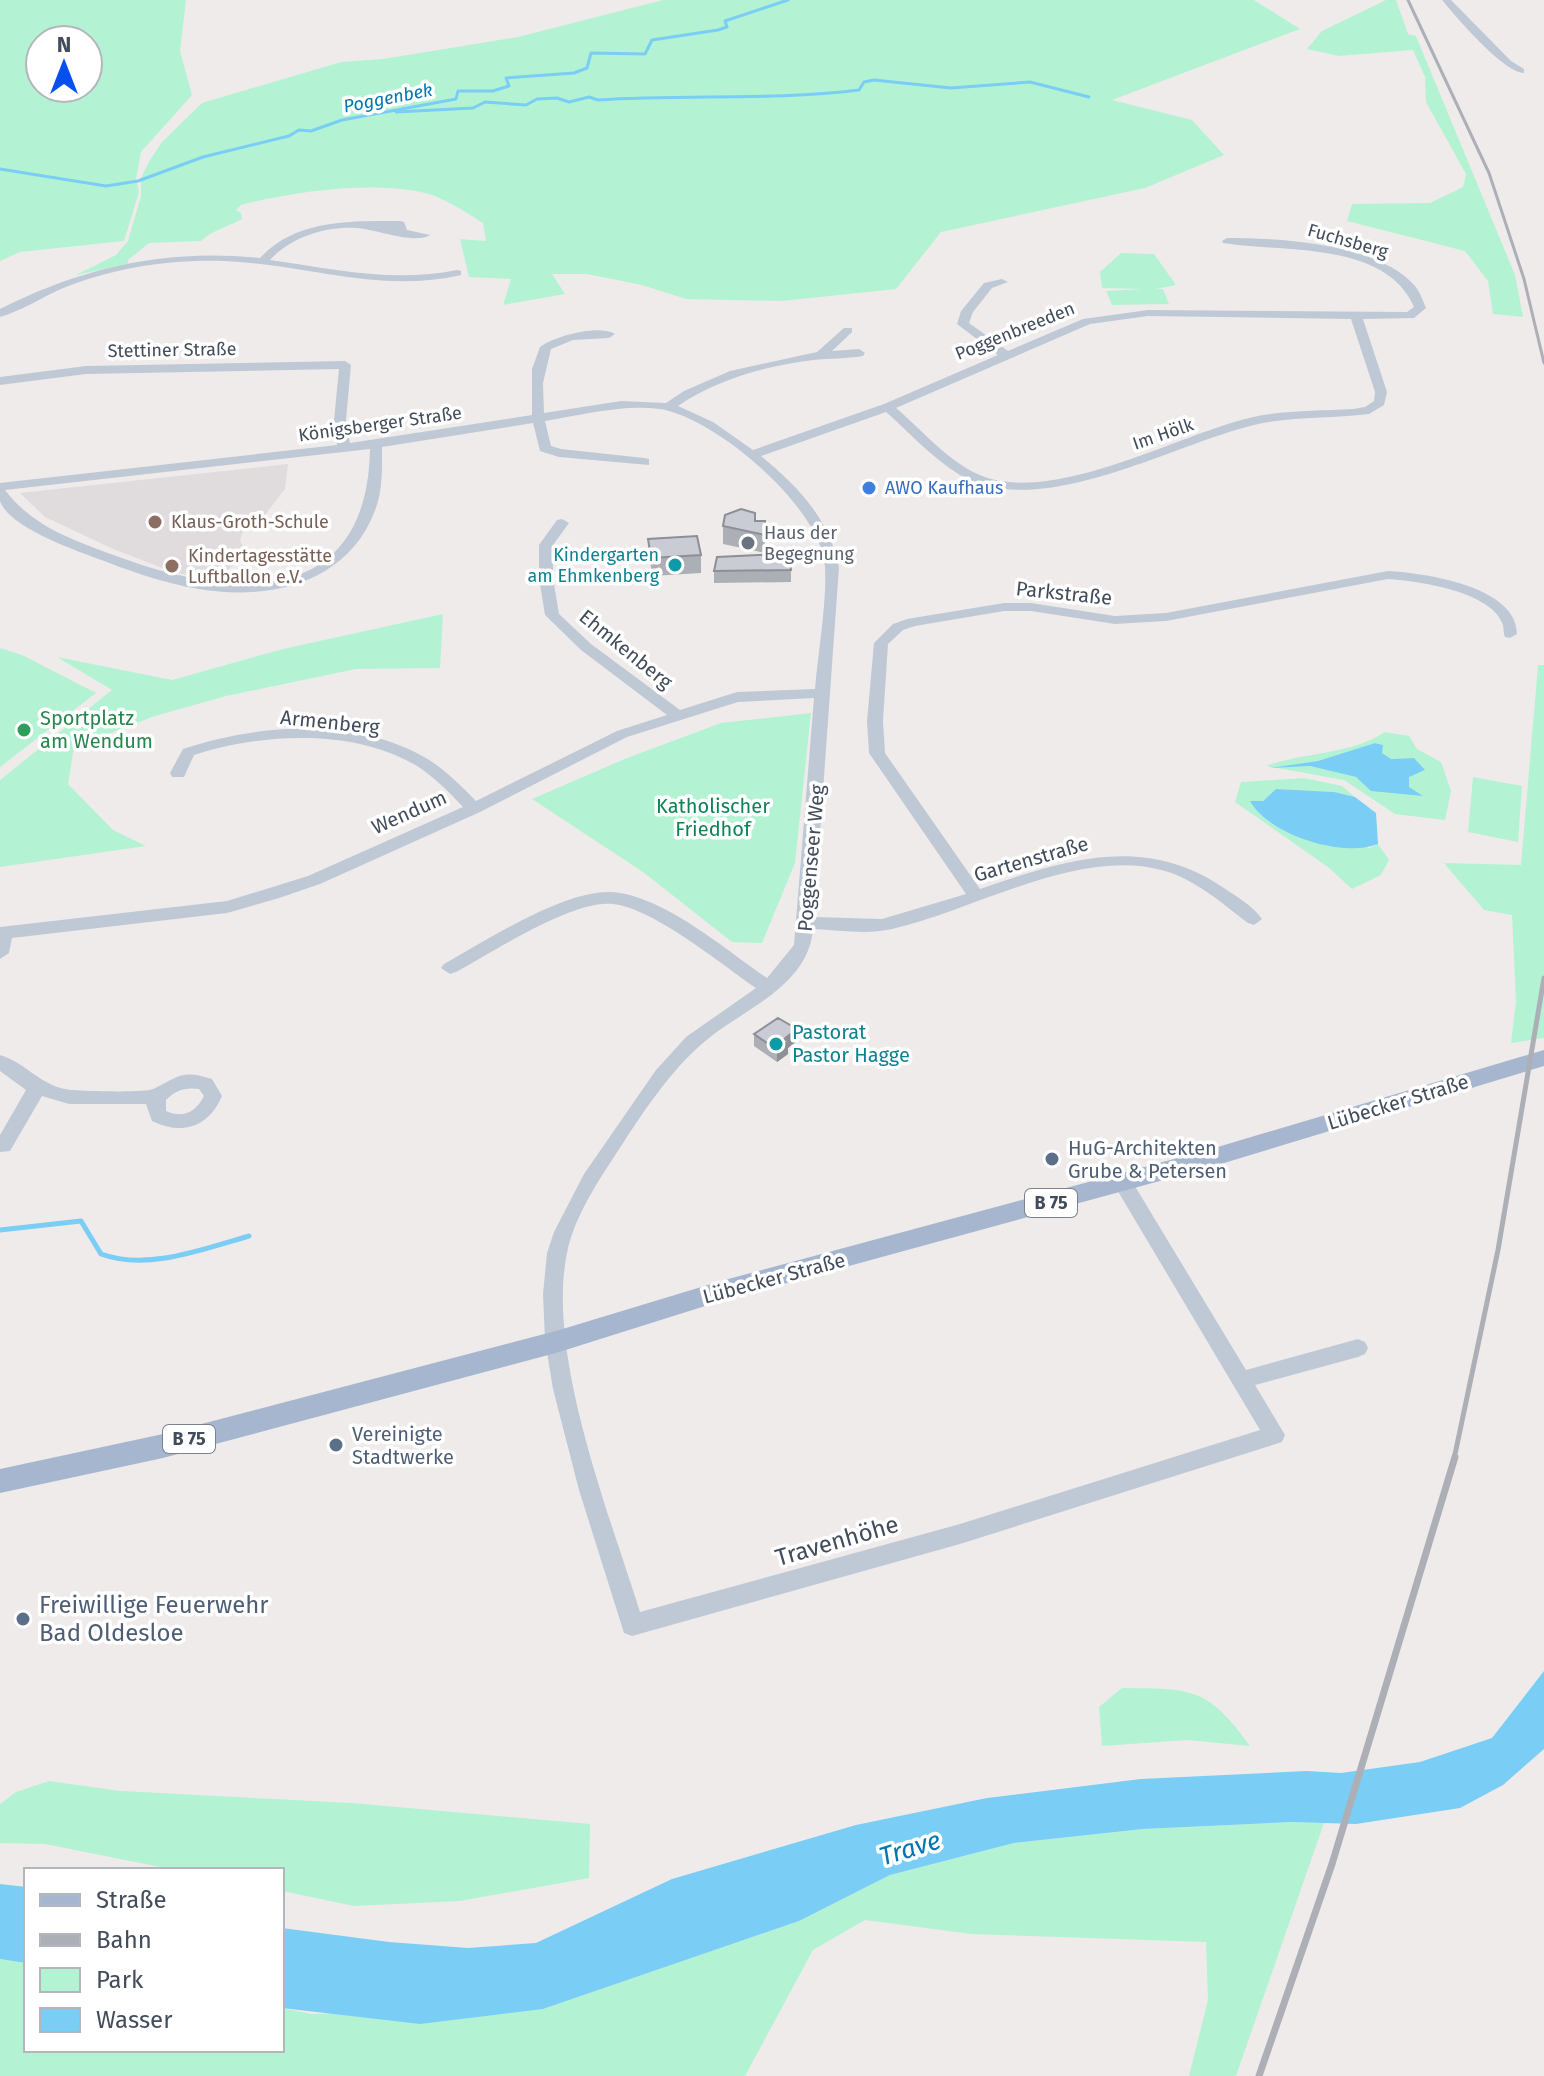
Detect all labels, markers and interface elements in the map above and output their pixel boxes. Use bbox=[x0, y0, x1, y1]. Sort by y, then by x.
north arrow bbox=[24, 24, 104, 104]
text: N bbox=[57, 31, 71, 58]
water label: Poggenbek bbox=[342, 79, 435, 117]
street label: Fuchsberg bbox=[1305, 219, 1391, 263]
street label: Poggenbreeden bbox=[952, 297, 1078, 365]
street label: Stettiner Straße bbox=[107, 338, 237, 362]
street label: Königsberger Straße bbox=[297, 402, 463, 446]
street label: Im Hölk bbox=[1130, 413, 1197, 455]
place label: AWO Kaufhaus bbox=[885, 477, 1003, 499]
marker: AWO Kaufhaus bbox=[860, 479, 878, 497]
place label: Klaus-Groth-Schule bbox=[171, 511, 329, 533]
marker: Klaus-Groth-Schule bbox=[146, 513, 164, 531]
place label: Haus der Begegnung bbox=[764, 522, 855, 565]
marker: Haus der Begegnung bbox=[739, 534, 757, 552]
place label: Kindergarten am Ehmkenberg bbox=[527, 544, 660, 587]
place label: Kindertagesstätte Luftballon e.V. bbox=[188, 545, 332, 588]
marker: Kindergarten am Ehmkenberg bbox=[666, 556, 684, 574]
marker: Kindertagesstätte Luftballon e.V. bbox=[163, 557, 181, 575]
street label: Parkstraße bbox=[1015, 576, 1113, 610]
street label: Ehmkenberg bbox=[575, 604, 678, 694]
street label: Armenberg bbox=[279, 705, 381, 739]
place label: Sportplatz am Wendum bbox=[40, 706, 153, 753]
marker: Sportplatz am Wendum bbox=[15, 721, 33, 739]
street label: Poggenseer Weg bbox=[793, 783, 829, 933]
street label: Wendum bbox=[368, 785, 450, 839]
park label: Katholischer Friedhof bbox=[656, 794, 770, 841]
street label: Gartenstraße bbox=[971, 831, 1091, 887]
place label: Pastorat Pastor Hagge bbox=[792, 1020, 910, 1067]
marker: Pastorat Pastor Hagge bbox=[767, 1035, 785, 1053]
street label: Lübecker Straße bbox=[1324, 1069, 1472, 1135]
place label: HuG-Architekten Grube & Petersen bbox=[1068, 1136, 1227, 1183]
marker: HuG-Architekten Grube & Petersen bbox=[1043, 1150, 1061, 1168]
road number: B 75 bbox=[1025, 1189, 1077, 1217]
street label: Lübecker Straße bbox=[700, 1247, 848, 1309]
place label: Vereinigte Stadtwerke bbox=[352, 1422, 454, 1469]
road number: B 75 bbox=[163, 1425, 215, 1453]
marker: Vereinigte Stadtwerke bbox=[327, 1436, 345, 1454]
street label: Travenhöhe bbox=[772, 1510, 902, 1572]
place label: Freiwillige Feuerwehr Bad Oldesloe bbox=[39, 1591, 269, 1647]
marker: Freiwillige Feuerwehr Bad Oldesloe bbox=[14, 1610, 32, 1628]
water label: Trave bbox=[876, 1825, 944, 1872]
legend bbox=[24, 1868, 284, 2052]
text: Straße bbox=[96, 1886, 167, 1914]
text: Bahn bbox=[96, 1926, 152, 1954]
text: Park bbox=[96, 1966, 144, 1994]
text: Wasser bbox=[96, 2006, 173, 2034]

